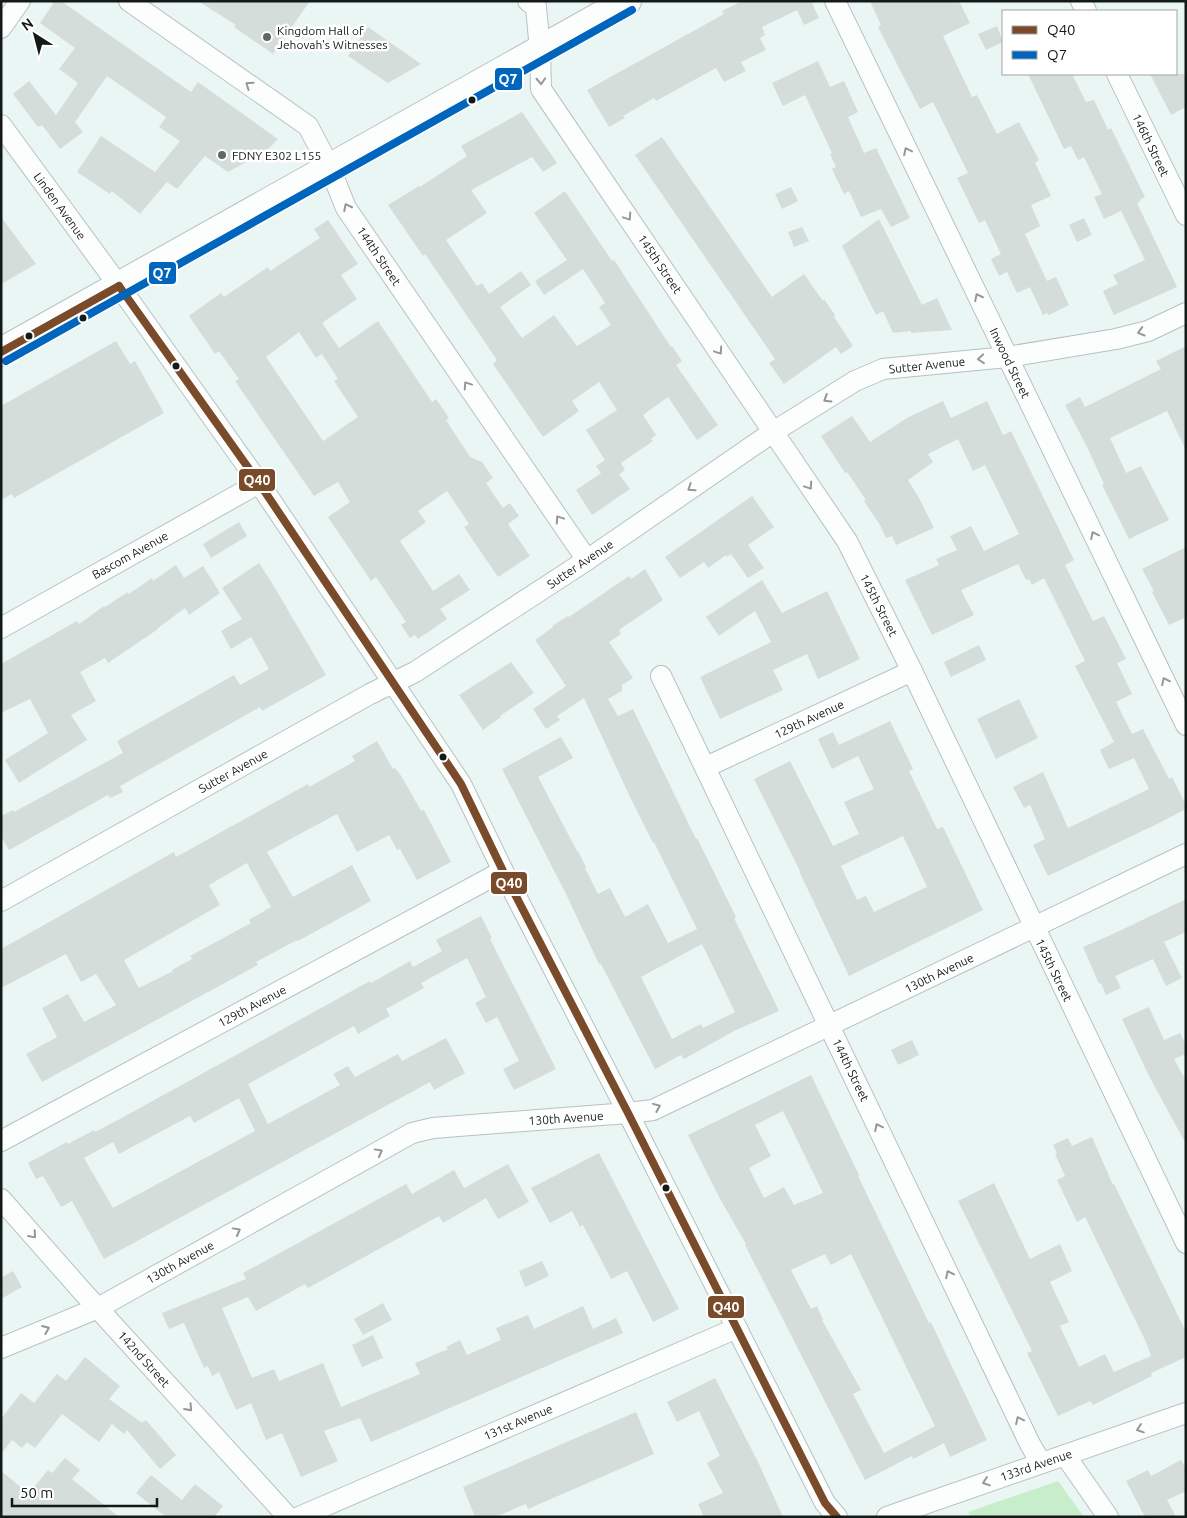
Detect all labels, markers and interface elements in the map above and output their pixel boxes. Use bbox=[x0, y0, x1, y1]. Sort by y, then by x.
north arrow bbox=[10, 10, 60, 60]
legend bbox=[1002, 10, 1177, 75]
text: N bbox=[18, 15, 36, 34]
text: Q40 bbox=[1047, 21, 1076, 38]
place label: Kingdom Hall of Jehovah's Witnesses bbox=[277, 24, 388, 51]
marker: Kingdom Hall of Jehovah's Witnesses bbox=[261, 31, 273, 43]
text: Q7 bbox=[1047, 46, 1067, 63]
line badge: Q7 bbox=[494, 67, 523, 91]
text: Q7 bbox=[499, 71, 518, 87]
one-way arrow bbox=[536, 77, 547, 85]
one-way arrow bbox=[245, 82, 254, 91]
unlabelled marker bbox=[467, 95, 477, 105]
street label: 146th Street bbox=[1130, 112, 1172, 179]
one-way arrow bbox=[903, 147, 913, 156]
marker: FDNY E302 L155 bbox=[216, 149, 228, 161]
place label: FDNY E302 L155 bbox=[232, 149, 321, 162]
street label: Linden Avenue bbox=[31, 170, 89, 242]
one-way arrow bbox=[343, 204, 353, 213]
one-way arrow bbox=[622, 211, 631, 221]
street label: 144th Street bbox=[355, 224, 404, 288]
street label: 145th Street bbox=[636, 232, 685, 296]
line badge: Q7 bbox=[148, 261, 177, 285]
text: Q7 bbox=[153, 265, 172, 281]
one-way arrow bbox=[974, 293, 984, 302]
unlabelled marker bbox=[78, 313, 88, 323]
street label: Inwood Street bbox=[987, 326, 1033, 400]
one-way arrow bbox=[1138, 327, 1146, 337]
unlabelled marker bbox=[24, 331, 34, 341]
one-way arrow bbox=[713, 346, 722, 355]
one-way arrow bbox=[977, 353, 985, 364]
street label: Sutter Avenue bbox=[888, 355, 966, 375]
unlabelled marker bbox=[171, 361, 181, 371]
one-way arrow bbox=[464, 382, 473, 391]
one-way arrow bbox=[823, 392, 832, 402]
line badge: Q40 bbox=[238, 468, 276, 492]
text: Q40 bbox=[244, 472, 271, 488]
one-way arrow bbox=[803, 481, 813, 490]
one-way arrow bbox=[687, 482, 697, 491]
one-way arrow bbox=[556, 516, 565, 525]
street label: Bascom Avenue bbox=[90, 529, 170, 581]
one-way arrow bbox=[1089, 531, 1100, 540]
street label: Sutter Avenue bbox=[544, 537, 616, 591]
street label: 145th Street bbox=[858, 572, 900, 639]
one-way arrow bbox=[1160, 677, 1171, 686]
street label: 129th Avenue bbox=[772, 697, 846, 741]
street label: Sutter Avenue bbox=[196, 747, 270, 795]
unlabelled marker bbox=[438, 752, 448, 762]
line badge: Q40 bbox=[490, 871, 528, 895]
text: Q40 bbox=[496, 875, 523, 891]
street label: 145th Street bbox=[1033, 937, 1075, 1004]
street label: 130th Avenue bbox=[902, 951, 976, 995]
street label: 129th Avenue bbox=[216, 983, 288, 1029]
street label: 144th Street bbox=[830, 1037, 872, 1104]
one-way arrow bbox=[652, 1103, 661, 1113]
street label: 130th Avenue bbox=[528, 1109, 604, 1127]
one-way arrow bbox=[874, 1123, 884, 1132]
one-way arrow bbox=[374, 1148, 383, 1158]
unlabelled marker bbox=[661, 1183, 671, 1193]
one-way arrow bbox=[232, 1227, 241, 1237]
one-way arrow bbox=[28, 1230, 37, 1239]
street label: 130th Avenue bbox=[144, 1238, 216, 1286]
one-way arrow bbox=[945, 1270, 955, 1279]
line badge: Q40 bbox=[707, 1295, 745, 1319]
text: Q40 bbox=[713, 1299, 740, 1315]
one-way arrow bbox=[41, 1325, 50, 1336]
street label: 142nd Street bbox=[116, 1328, 173, 1390]
one-way arrow bbox=[183, 1402, 192, 1411]
street label: 131st Avenue bbox=[482, 1402, 554, 1442]
one-way arrow bbox=[1015, 1416, 1025, 1425]
one-way arrow bbox=[1136, 1423, 1144, 1433]
street label: 133rd Avenue bbox=[998, 1447, 1074, 1483]
scale bar bbox=[12, 1476, 158, 1508]
one-way arrow bbox=[982, 1476, 991, 1486]
text: 50 m bbox=[20, 1484, 53, 1501]

